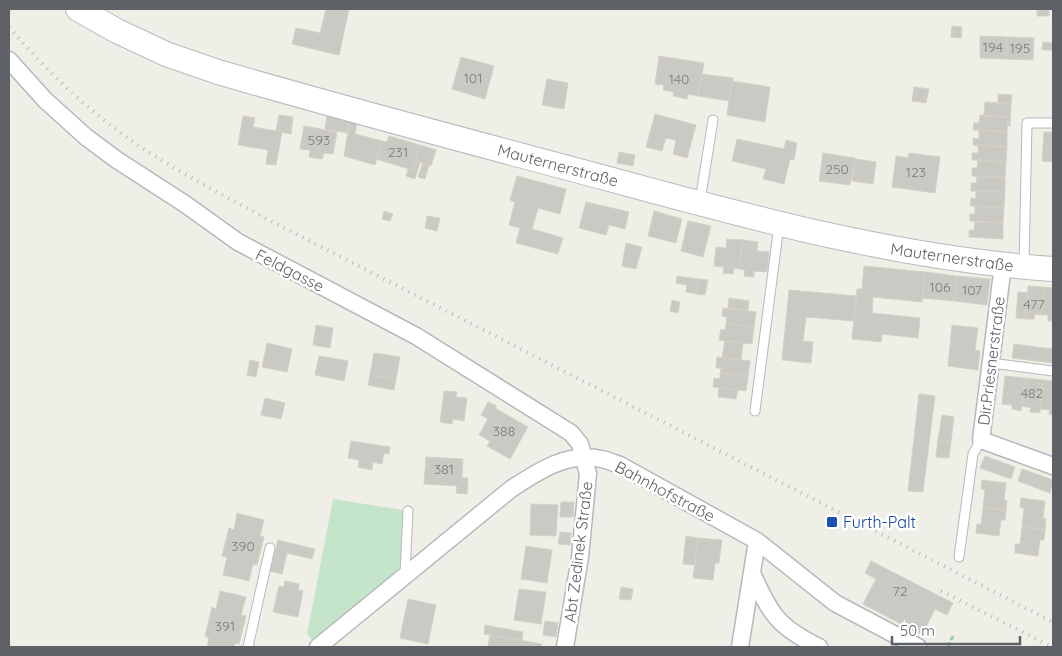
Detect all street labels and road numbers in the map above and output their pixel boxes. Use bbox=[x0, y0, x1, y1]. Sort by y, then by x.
street label: Mauternerstraße bbox=[495, 139, 621, 191]
street label: Mauternerstraße bbox=[889, 238, 1015, 276]
street label: Feldgasse bbox=[252, 244, 328, 296]
street label: Dir.Priesnerstraße bbox=[973, 295, 1009, 427]
street label: Bahnhofstraße bbox=[612, 456, 718, 526]
street label: Abt Zedinek Straße bbox=[559, 480, 597, 624]

